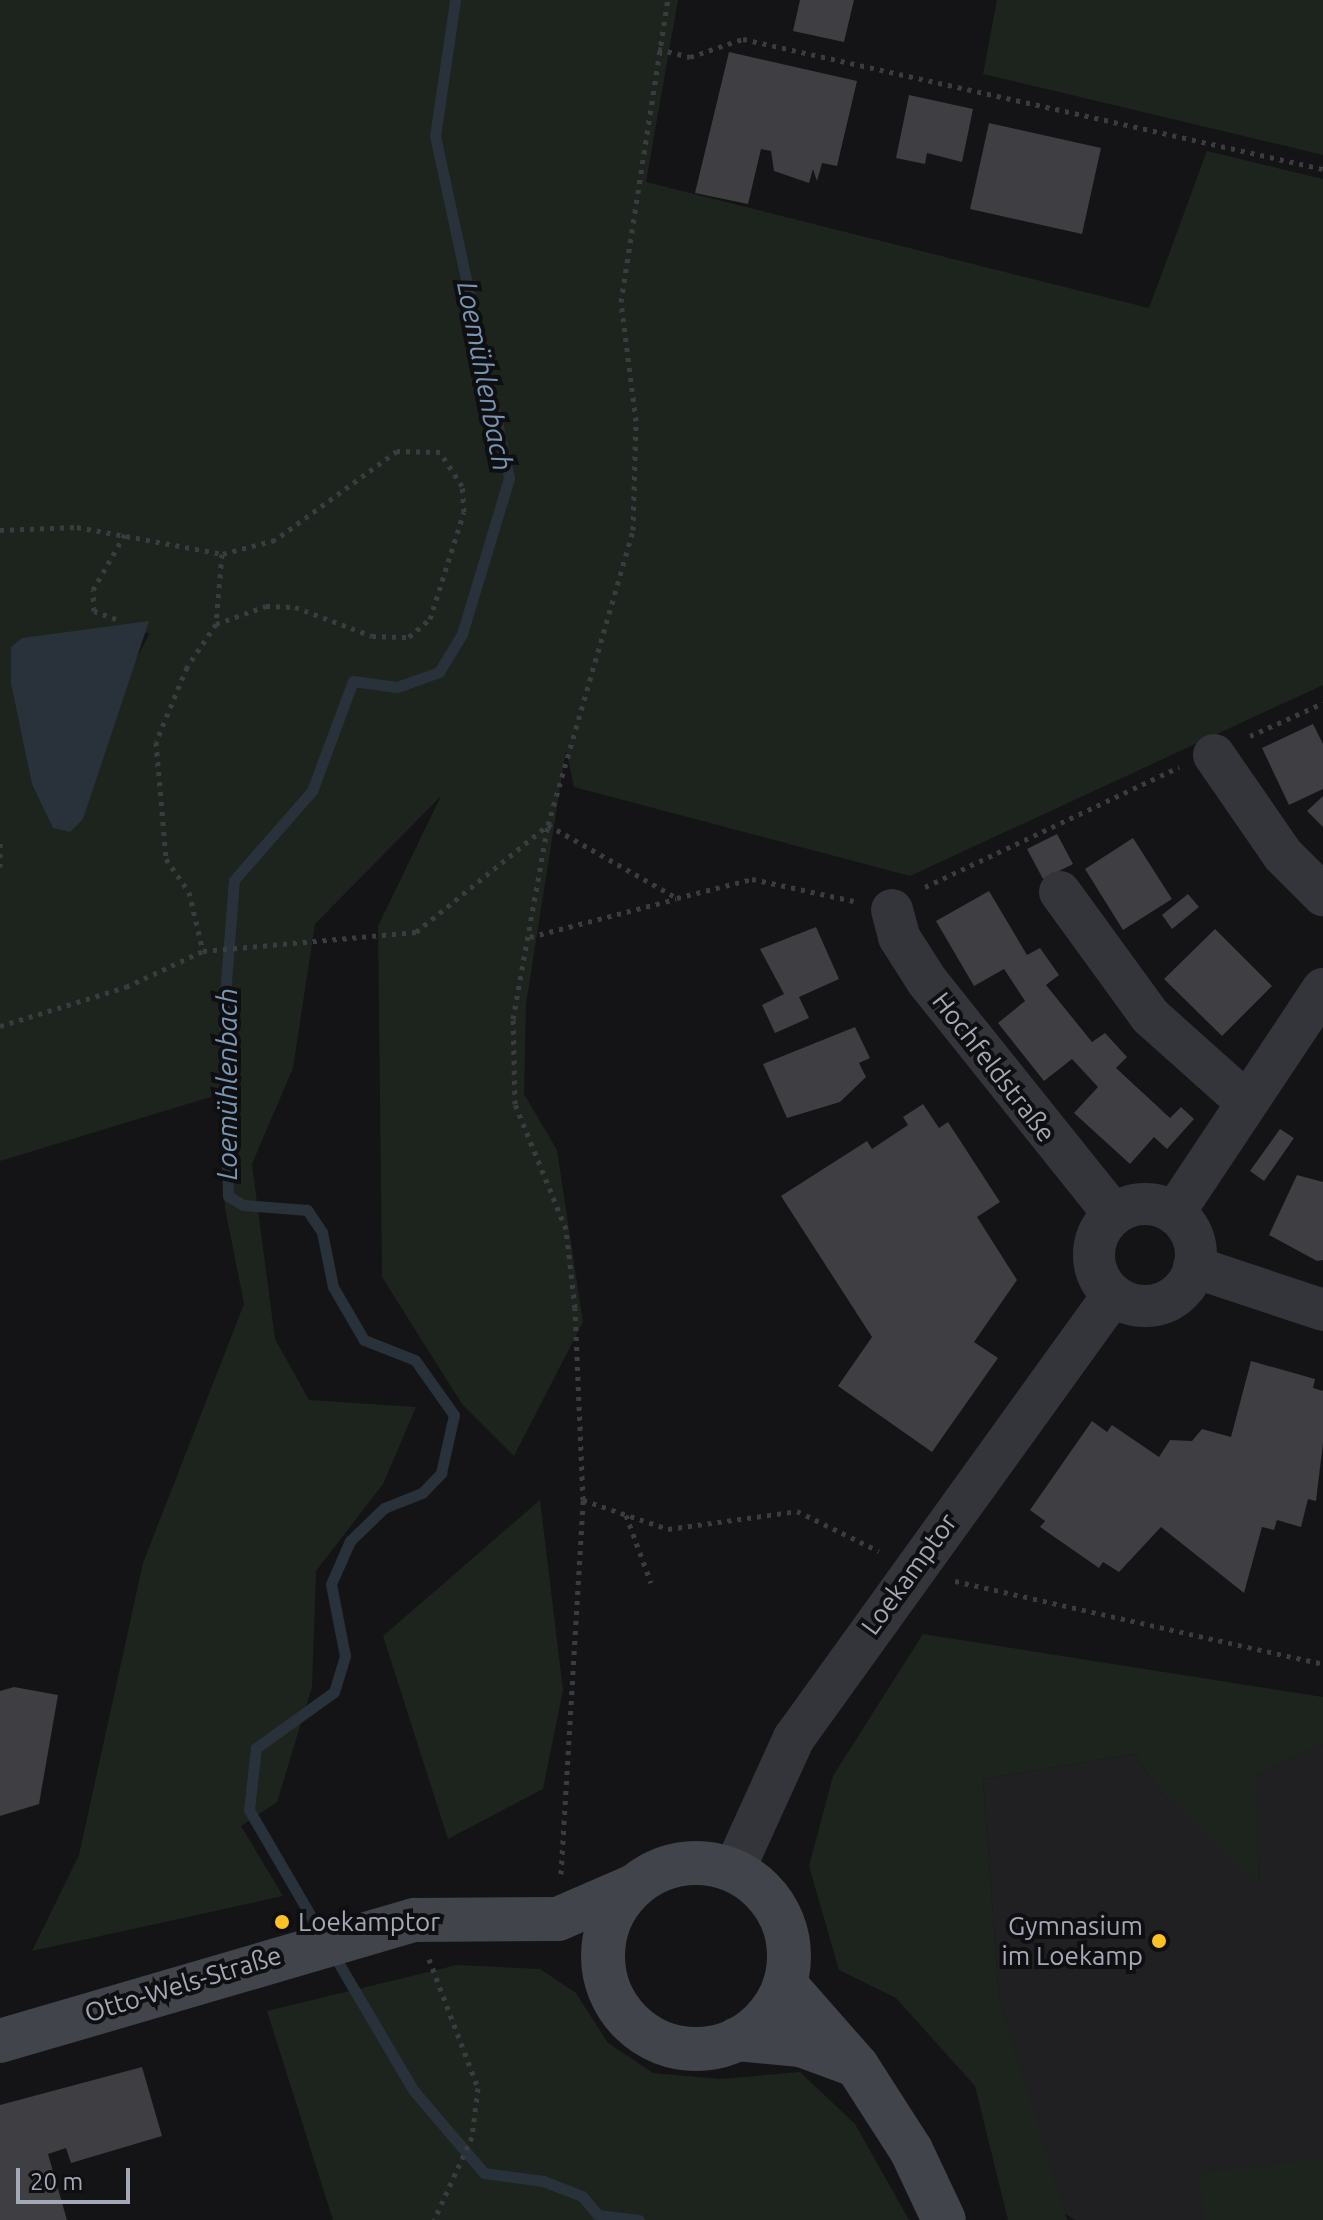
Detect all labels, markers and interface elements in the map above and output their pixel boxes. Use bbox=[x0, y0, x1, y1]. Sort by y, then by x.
water label: Loemühlenbach bbox=[450, 278, 520, 474]
street label: Hochfeldstraße bbox=[926, 986, 1062, 1148]
water label: Loemühlenbach bbox=[210, 988, 244, 1180]
street label: Loekamptor bbox=[855, 1507, 963, 1641]
place label: Loekamptor bbox=[298, 1906, 440, 1938]
place label: Gymnasium im Loekamp bbox=[1001, 1910, 1143, 1972]
marker: Loekamptor bbox=[273, 1913, 291, 1931]
marker: Gymnasium im Loekamp bbox=[1150, 1932, 1168, 1950]
street label: Otto-Wels-Straße bbox=[81, 1939, 285, 2029]
scale bar bbox=[20, 2152, 134, 2202]
text: 20 m bbox=[30, 2168, 83, 2195]

